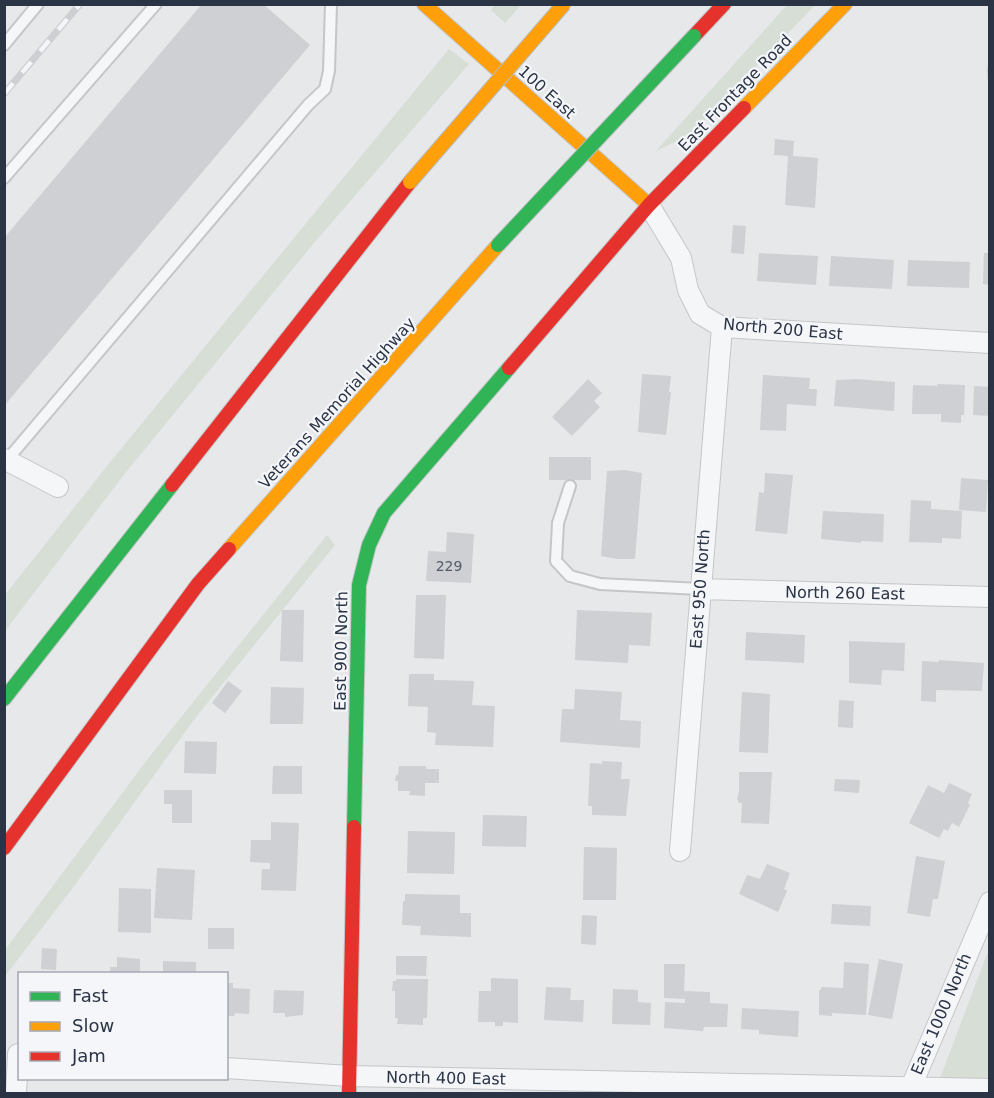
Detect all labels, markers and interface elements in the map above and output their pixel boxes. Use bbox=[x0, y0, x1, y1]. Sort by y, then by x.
street label: East Frontage Road bbox=[674, 31, 796, 155]
street label: 100 East bbox=[515, 61, 579, 123]
street label: Veterans Memorial Highway bbox=[255, 313, 419, 493]
street label: North 200 East bbox=[722, 314, 844, 344]
street label: East 950 North bbox=[686, 528, 714, 650]
house number: 229 bbox=[436, 558, 462, 574]
street label: North 260 East bbox=[785, 582, 905, 604]
street label: East 900 North bbox=[330, 591, 352, 711]
street label: East 1000 North bbox=[907, 950, 975, 1078]
legend bbox=[18, 972, 228, 1080]
text: Fast bbox=[72, 985, 108, 1006]
text: Slow bbox=[72, 1015, 114, 1036]
text: Jam bbox=[71, 1045, 106, 1066]
street label: North 400 East bbox=[386, 1067, 506, 1089]

